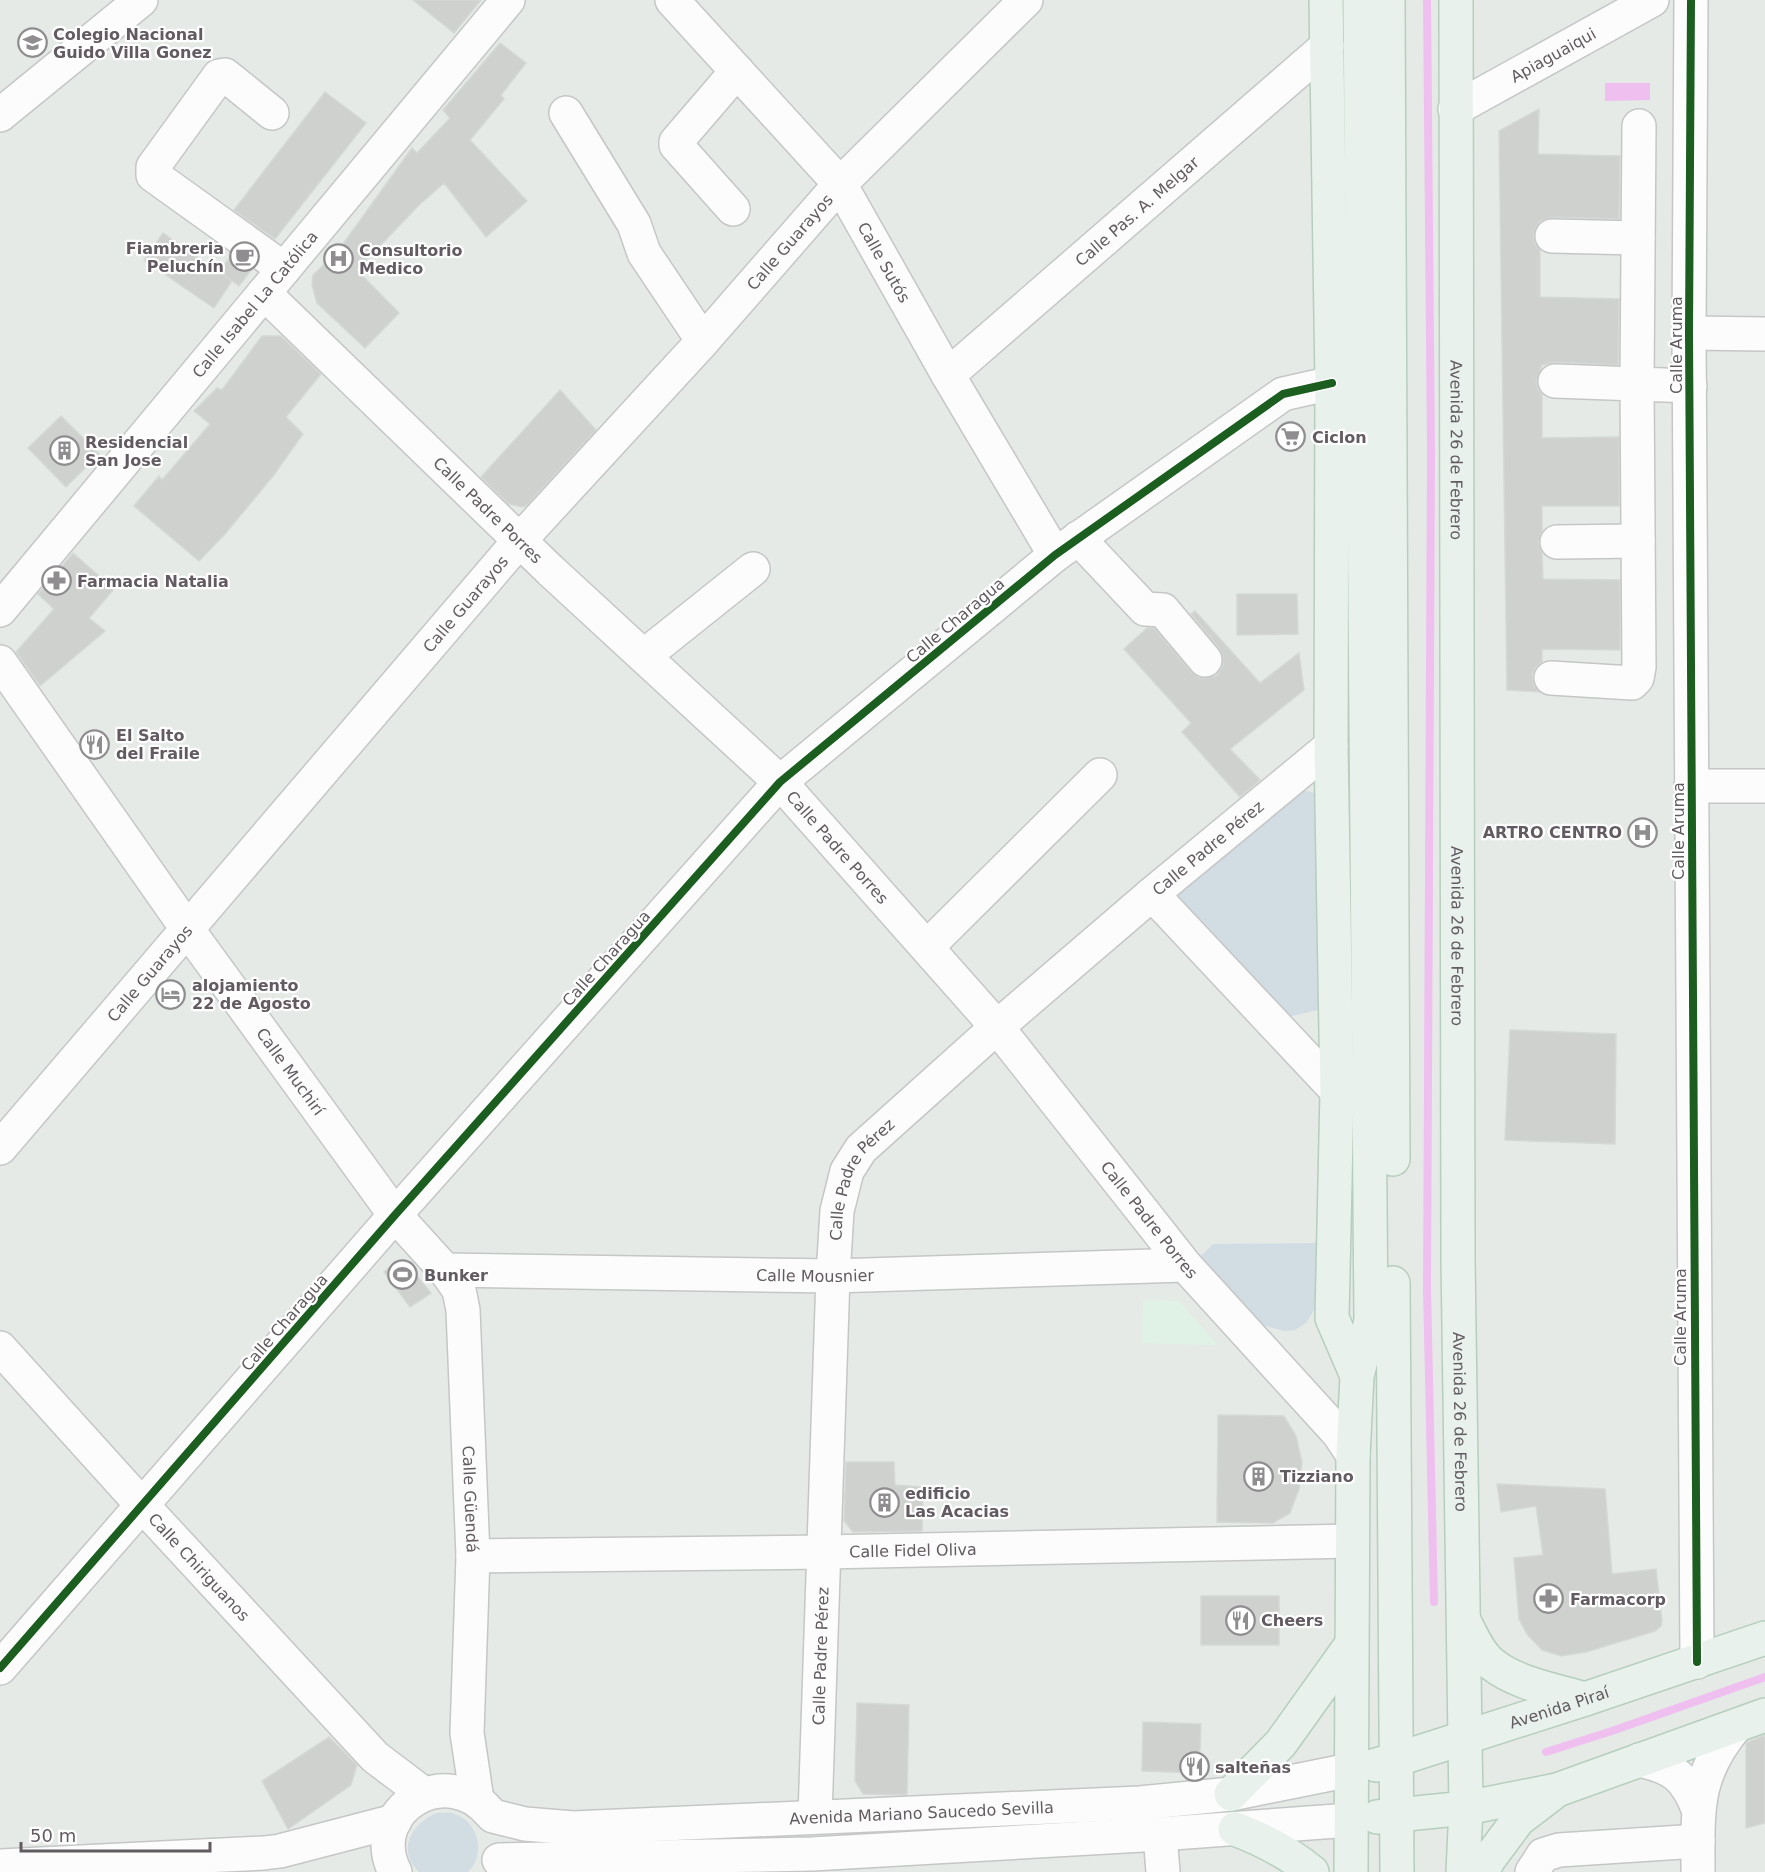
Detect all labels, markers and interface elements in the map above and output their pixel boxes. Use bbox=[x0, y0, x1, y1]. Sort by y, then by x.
street label: Apiaguaiqui bbox=[1507, 24, 1599, 86]
place label: Colegio Nacional Guido Villa Gonez bbox=[53, 25, 212, 62]
school or university icon: Colegio Nacional Guido Villa Gonez bbox=[16, 27, 48, 59]
street label: Calle Pas. A. Melgar bbox=[1071, 152, 1203, 270]
street label: Calle Guarayos bbox=[743, 190, 837, 294]
street label: Calle Sutós bbox=[853, 219, 914, 306]
street label: Calle Isabel La Católica bbox=[188, 227, 322, 382]
place label: Fiambreria Peluchín bbox=[126, 239, 224, 276]
cafe icon: Fiambreria Peluchín bbox=[229, 241, 261, 273]
place label: Consultorio Medico bbox=[359, 241, 463, 278]
hospital icon: Consultorio Medico bbox=[322, 243, 354, 275]
street label: Calle Aruma bbox=[1667, 296, 1686, 394]
street label: Avenida 26 de Febrero bbox=[1447, 360, 1466, 540]
supermarket icon: Ciclon bbox=[1275, 421, 1307, 453]
place label: Ciclon bbox=[1312, 428, 1367, 447]
place label: Residencial San Jose bbox=[85, 433, 188, 470]
building icon: Residencial San Jose bbox=[48, 435, 80, 467]
street label: Calle Padre Porres bbox=[429, 453, 546, 568]
street label: Calle Guarayos bbox=[419, 552, 512, 656]
pharmacy icon: Farmacia Natalia bbox=[40, 565, 72, 597]
place label: Farmacia Natalia bbox=[77, 572, 229, 591]
street label: Calle Charagua bbox=[902, 574, 1008, 667]
place label: El Salto del Fraile bbox=[116, 726, 200, 763]
restaurant icon: El Salto del Fraile bbox=[79, 728, 111, 760]
street label: Calle Aruma bbox=[1669, 782, 1688, 880]
street label: Calle Padre Porres bbox=[782, 787, 892, 908]
street label: Calle Padre Pérez bbox=[1149, 797, 1267, 900]
hospital icon: ARTRO CENTRO bbox=[1627, 816, 1659, 848]
place label: ARTRO CENTRO bbox=[1483, 823, 1622, 842]
street label: Avenida 26 de Febrero bbox=[1447, 846, 1467, 1026]
street label: Calle Charagua bbox=[558, 906, 654, 1010]
street label: Calle Guarayos bbox=[103, 921, 196, 1026]
place label: alojamiento 22 de Agosto bbox=[192, 976, 311, 1013]
hotel icon: alojamiento 22 de Agosto bbox=[155, 978, 187, 1010]
street label: Calle Muchirí bbox=[252, 1024, 329, 1119]
street label: Calle Padre Pérez bbox=[826, 1115, 899, 1241]
street label: Calle Padre Porres bbox=[1097, 1158, 1202, 1283]
sports icon: Bunker bbox=[387, 1259, 419, 1291]
place label: Bunker bbox=[424, 1266, 488, 1285]
street label: Calle Mousnier bbox=[756, 1266, 875, 1286]
street label: Calle Aruma bbox=[1671, 1268, 1690, 1366]
street label: Calle Charagua bbox=[237, 1270, 332, 1375]
street label: Avenida 26 de Febrero bbox=[1449, 1332, 1471, 1512]
street label: Calle Güendá bbox=[459, 1445, 482, 1553]
building icon: Tizziano bbox=[1243, 1460, 1275, 1492]
place label: Tizziano bbox=[1280, 1467, 1354, 1486]
place label: edificio Las Acacias bbox=[905, 1484, 1009, 1521]
building icon: edificio Las Acacias bbox=[868, 1486, 900, 1518]
street label: Calle Chiriguanos bbox=[144, 1509, 253, 1625]
street label: Calle Fidel Oliva bbox=[849, 1540, 977, 1561]
pharmacy icon: Farmacorp bbox=[1533, 1583, 1565, 1615]
street label: Calle Padre Pérez bbox=[809, 1587, 833, 1726]
place label: Farmacorp bbox=[1570, 1590, 1666, 1609]
restaurant icon: Cheers bbox=[1224, 1604, 1256, 1636]
place label: Cheers bbox=[1261, 1611, 1323, 1630]
street label: Avenida Piraí bbox=[1507, 1682, 1612, 1733]
restaurant icon: salteñas bbox=[1178, 1751, 1210, 1783]
place label: salteñas bbox=[1215, 1758, 1291, 1777]
street label: Avenida Mariano Saucedo Sevilla bbox=[789, 1798, 1054, 1828]
scale bar bbox=[21, 1815, 210, 1853]
text: 50 m bbox=[30, 1825, 76, 1846]

